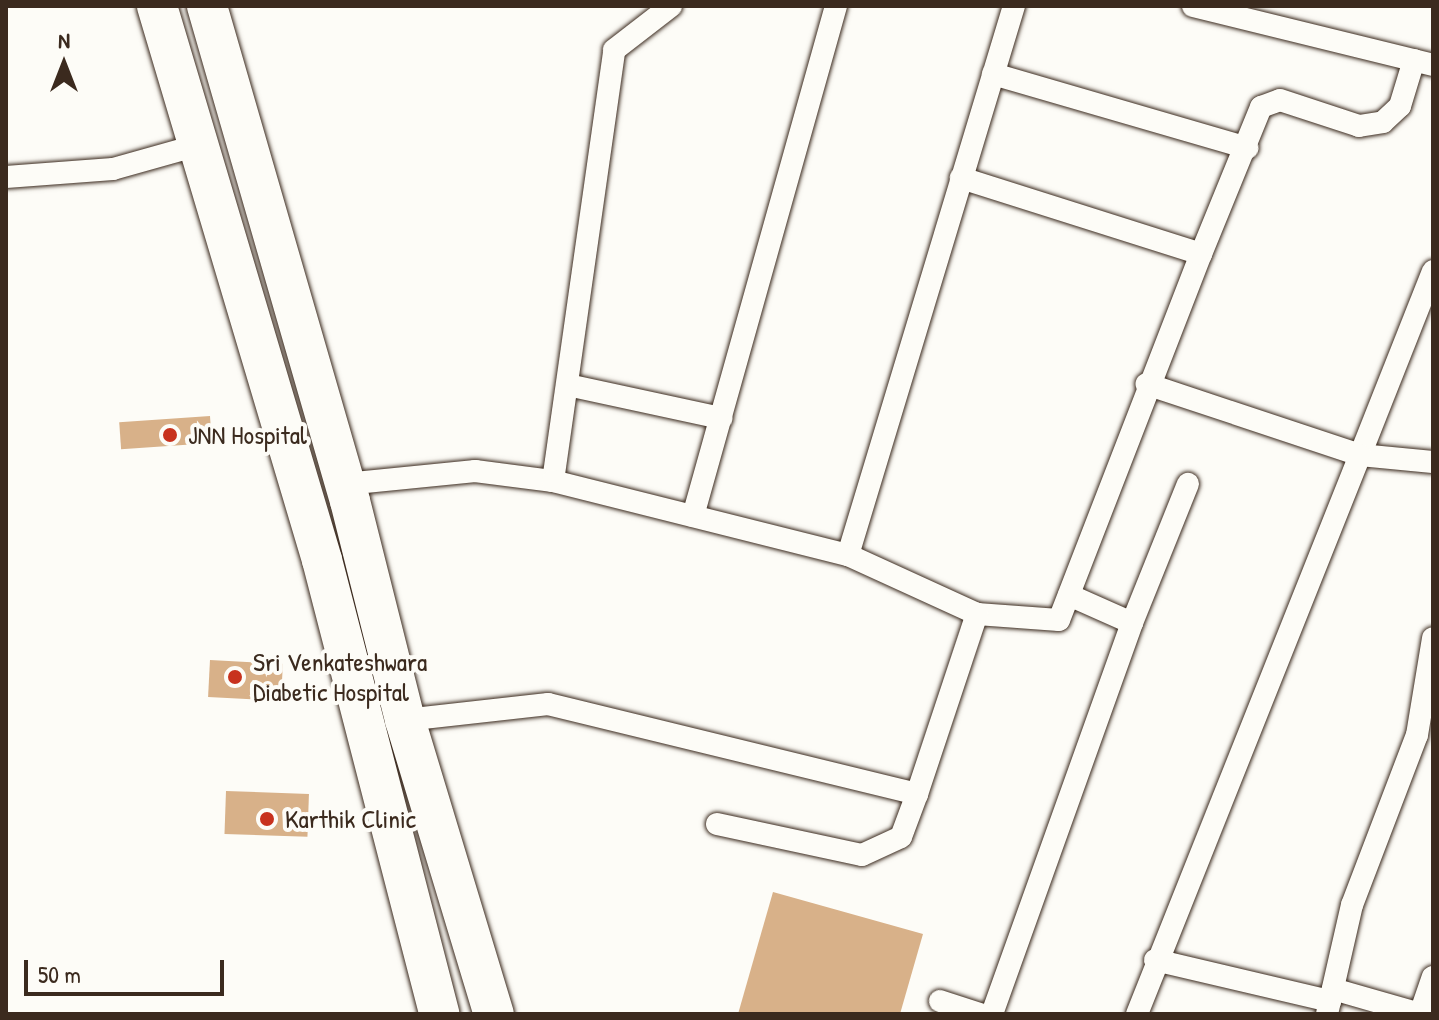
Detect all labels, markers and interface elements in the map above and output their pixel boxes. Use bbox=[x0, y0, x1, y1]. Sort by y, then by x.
north arrow bbox=[24, 24, 104, 104]
text: N bbox=[58, 25, 70, 55]
place label: JNN Hospital bbox=[188, 419, 307, 451]
marker: JNN Hospital bbox=[159, 424, 181, 446]
place label: Sri Venkateshwara Diabetic Hospital bbox=[253, 646, 427, 708]
marker: Sri Venkateshwara Diabetic Hospital bbox=[224, 666, 246, 688]
place label: Karthik Clinic bbox=[285, 803, 416, 835]
marker: Karthik Clinic bbox=[256, 808, 278, 830]
scale bar bbox=[28, 944, 228, 994]
text: 50 m bbox=[38, 958, 81, 990]

